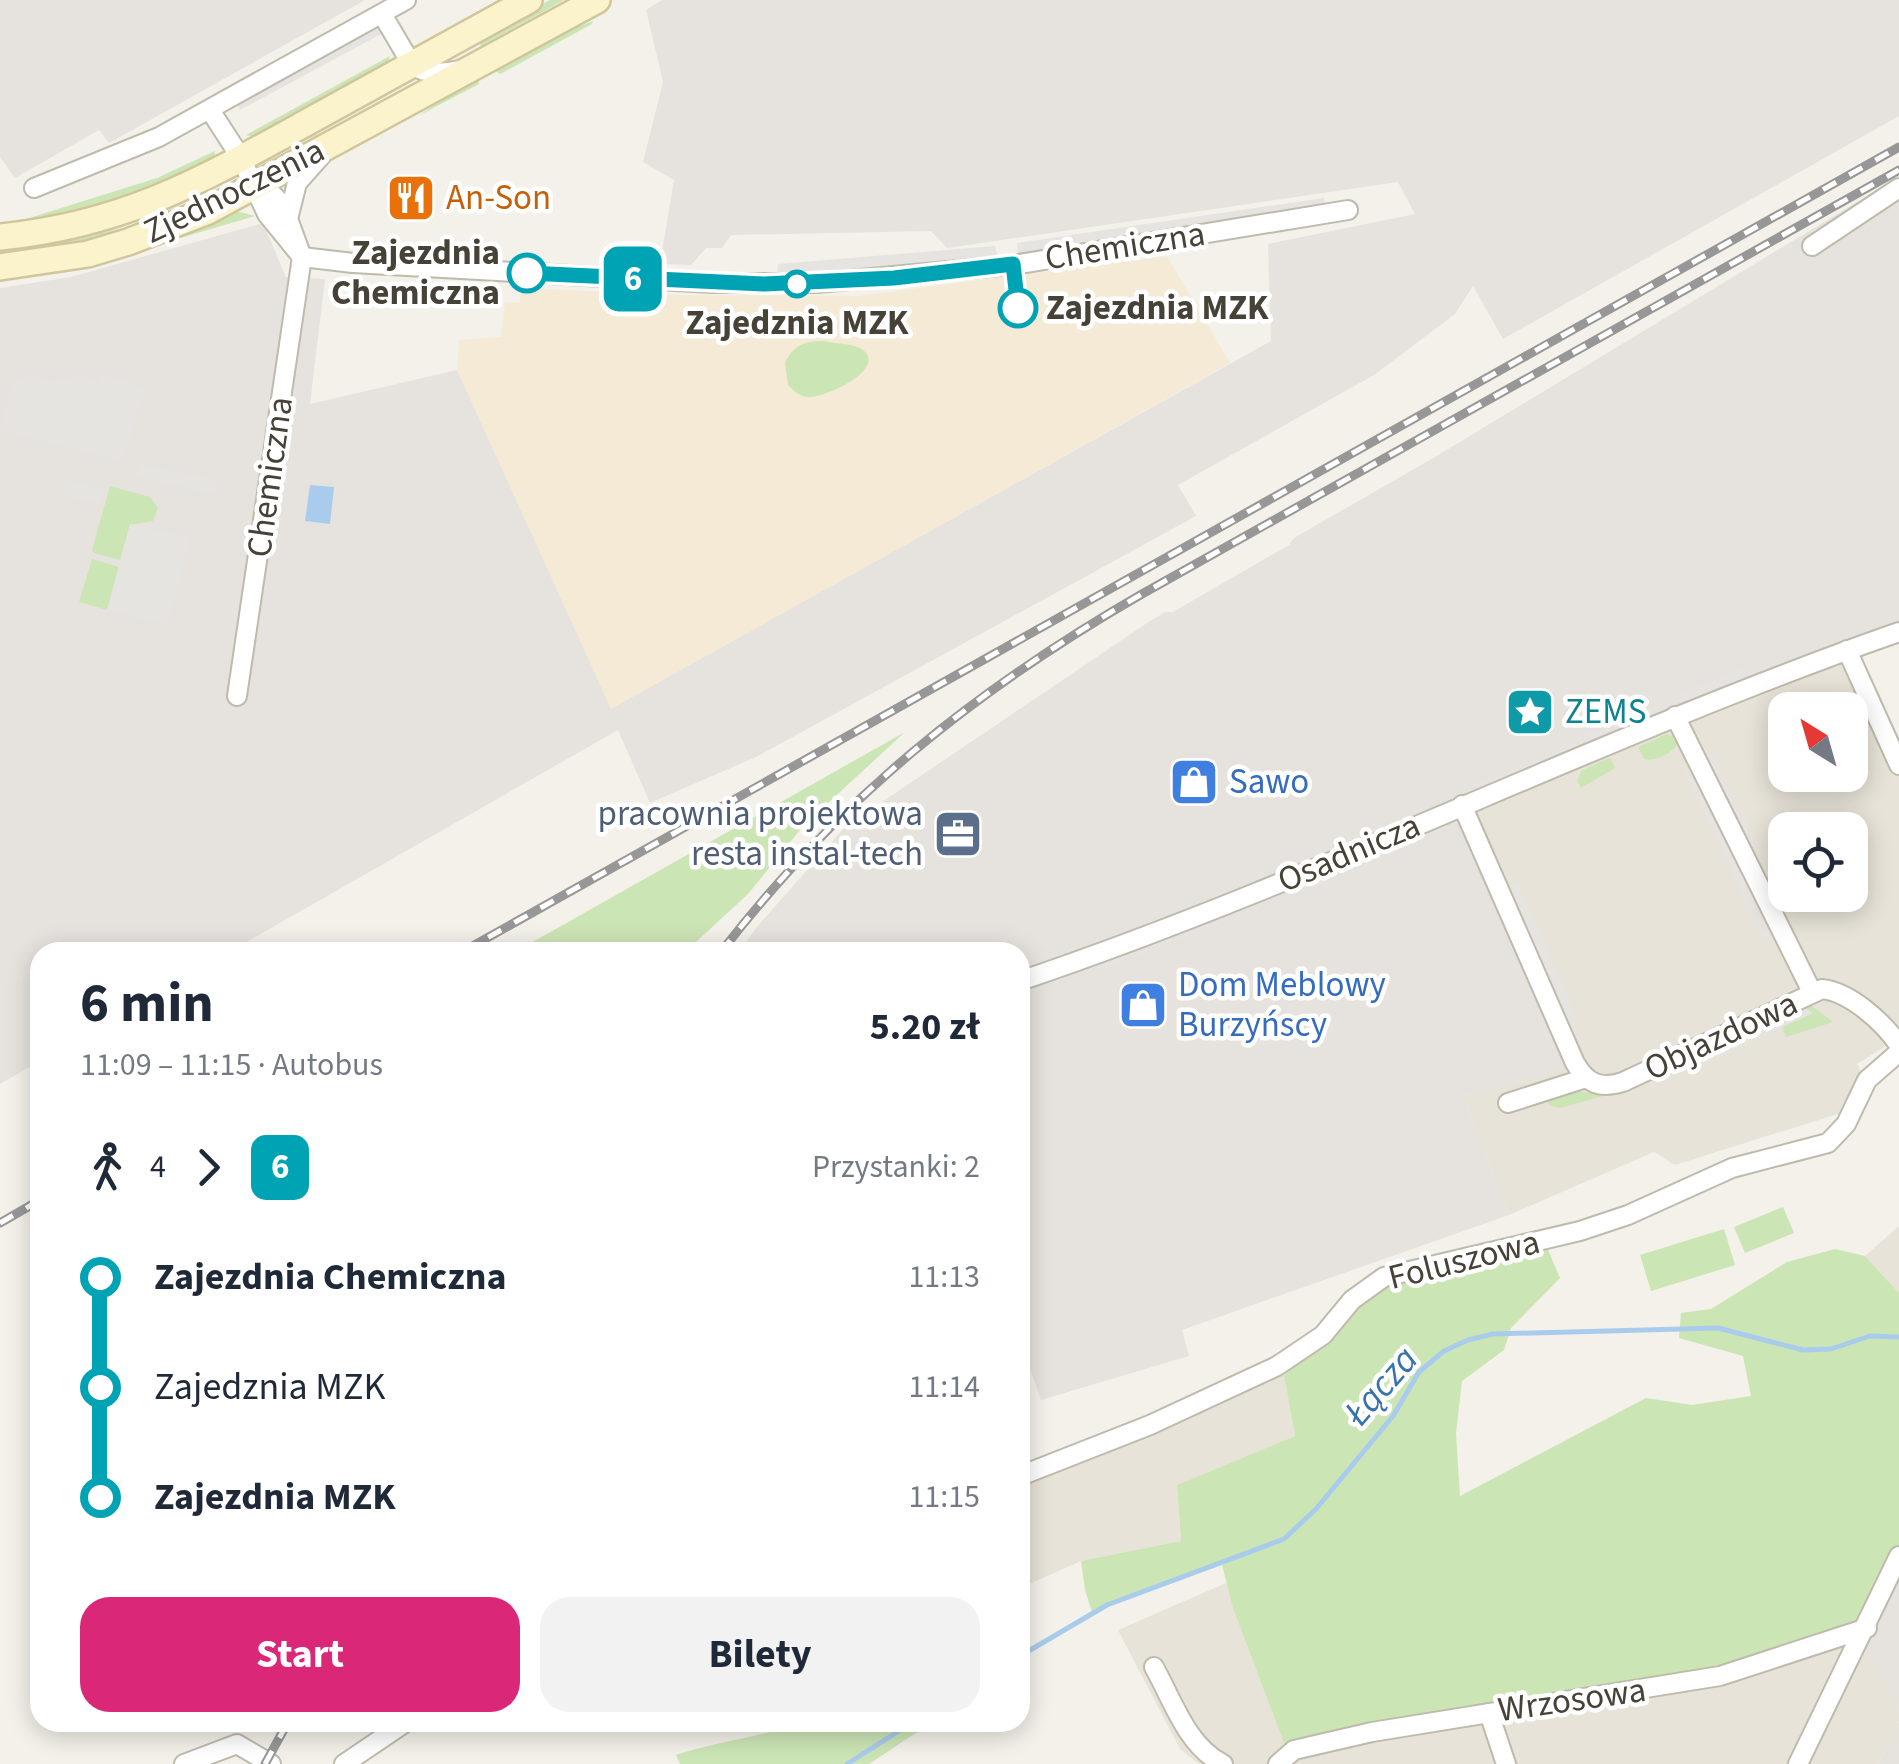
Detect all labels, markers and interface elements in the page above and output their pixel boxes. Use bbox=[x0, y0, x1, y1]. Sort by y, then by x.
street label: Zjednoczenia bbox=[135, 126, 333, 256]
restaurant icon: An-Son bbox=[385, 172, 437, 224]
place label: An-Son bbox=[446, 173, 551, 223]
street label: Chemiczna bbox=[1041, 209, 1209, 283]
place label: Zajezdnia Chemiczna bbox=[331, 228, 500, 318]
line badge: 6 bbox=[600, 246, 666, 312]
marker: Zajezdnia Chemiczna bbox=[508, 254, 546, 292]
text: 6 bbox=[624, 254, 642, 304]
marker: Zajedznia MZK bbox=[784, 271, 810, 297]
place label: Zajezdnia MZK bbox=[1046, 283, 1269, 333]
marker: Zajezdnia MZK bbox=[999, 289, 1037, 327]
place label: Zajedznia MZK bbox=[685, 298, 909, 348]
street label: Chemiczna bbox=[234, 393, 306, 561]
place icon: ZEMS bbox=[1504, 686, 1556, 738]
place label: ZEMS bbox=[1565, 687, 1646, 737]
north arrow bbox=[1768, 692, 1868, 792]
map controls bbox=[1768, 692, 1868, 912]
shop icon: Sawo bbox=[1168, 756, 1220, 808]
place label: Sawo bbox=[1229, 757, 1309, 807]
place label: pracownia projektowa resta instal-tech bbox=[598, 789, 923, 879]
street label: Osadnicza bbox=[1270, 801, 1428, 905]
office icon: pracownia projektowa resta instal-tech bbox=[932, 808, 984, 860]
button: locate bbox=[1768, 812, 1868, 912]
place label: Dom Meblowy Burzyńscy bbox=[1178, 960, 1386, 1050]
text: 6 min bbox=[80, 965, 214, 1043]
shop icon: Dom Meblowy Burzyńscy bbox=[1117, 979, 1169, 1031]
street label: Objazdowa bbox=[1636, 979, 1806, 1093]
text: 5.20 zł bbox=[870, 1000, 980, 1054]
text: 11:09 – 11:15 · Autobus bbox=[80, 1042, 383, 1088]
icon: walk bbox=[80, 1140, 135, 1195]
icon: forward bbox=[181, 1140, 236, 1195]
text: 6 bbox=[271, 1142, 289, 1192]
text: 4 bbox=[150, 1144, 166, 1190]
text: Przystanki: 2 bbox=[812, 1144, 980, 1190]
street label: Foluszowa bbox=[1383, 1217, 1545, 1303]
text: Zajezdnia Chemiczna bbox=[154, 1250, 506, 1304]
text: 11:13 bbox=[908, 1254, 980, 1300]
water label: Łącza bbox=[1330, 1334, 1431, 1439]
text: Zajedznia MZK bbox=[154, 1360, 386, 1414]
text: 11:14 bbox=[908, 1364, 980, 1410]
text: Zajezdnia MZK bbox=[154, 1470, 396, 1524]
text: 11:15 bbox=[908, 1474, 980, 1520]
button: Start bbox=[80, 1597, 520, 1712]
button: Bilety bbox=[540, 1597, 980, 1712]
street label: Wrzosowa bbox=[1495, 1665, 1649, 1735]

